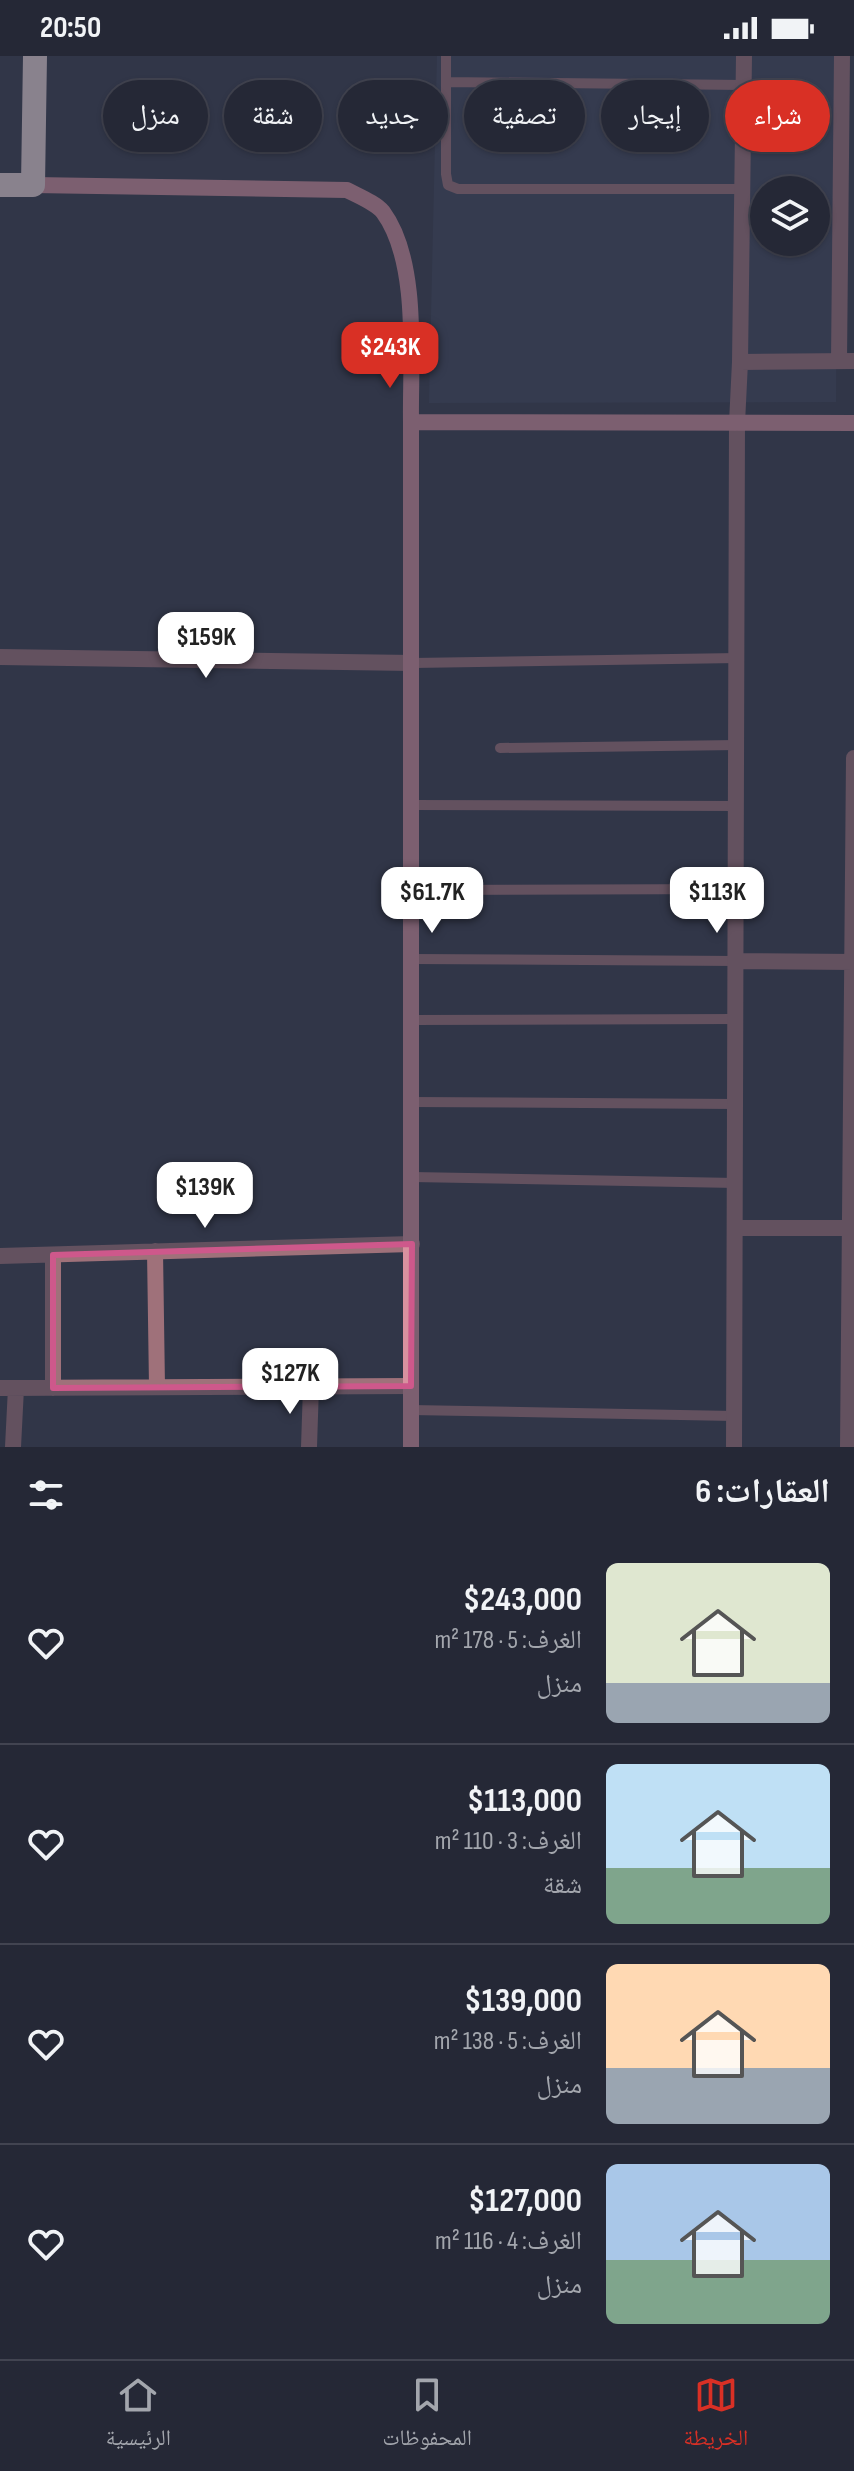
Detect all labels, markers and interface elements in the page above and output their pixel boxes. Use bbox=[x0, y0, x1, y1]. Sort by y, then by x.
text: 20:50 bbox=[40, 10, 101, 46]
chip: منزل bbox=[103, 80, 208, 152]
chip: شقة bbox=[224, 80, 322, 152]
chip: جديد bbox=[338, 80, 448, 152]
chip: تصفية bbox=[464, 80, 585, 152]
chip: إيجار bbox=[601, 80, 709, 152]
chip: شراء bbox=[725, 80, 830, 152]
map controls bbox=[750, 176, 830, 256]
button: layers bbox=[750, 176, 830, 256]
pin: $243K bbox=[334, 322, 446, 390]
text: $243K bbox=[359, 332, 421, 363]
pin: $159K bbox=[150, 612, 262, 680]
text: $159K bbox=[176, 622, 236, 653]
pin: $61.7K bbox=[367, 867, 497, 935]
pin: $113K bbox=[661, 867, 773, 935]
text: $61.7K bbox=[399, 877, 465, 908]
text: $113K bbox=[688, 877, 746, 908]
pin: $139K bbox=[149, 1162, 261, 1230]
text: $139K bbox=[175, 1172, 235, 1203]
pin: $127K bbox=[234, 1348, 346, 1416]
text: $127K bbox=[260, 1358, 320, 1389]
text: العقارات: 6 bbox=[695, 1471, 830, 1512]
icon: filters bbox=[24, 1473, 68, 1517]
text: $243,000 bbox=[463, 1579, 582, 1620]
icon: home bbox=[670, 1595, 766, 1691]
icon: heart bbox=[24, 1621, 68, 1665]
text: الغرف: 5 · 178 m² bbox=[434, 1625, 582, 1656]
text: منزل bbox=[537, 1669, 582, 1700]
text: $113,000 bbox=[467, 1780, 582, 1821]
icon: home bbox=[670, 1796, 766, 1892]
icon: heart bbox=[24, 1822, 68, 1866]
text: الغرف: 3 · 110 m² bbox=[435, 1826, 582, 1857]
text: شقة bbox=[543, 1870, 582, 1901]
text: $139,000 bbox=[464, 1980, 582, 2021]
icon: home bbox=[670, 1996, 766, 2092]
icon: heart bbox=[24, 2022, 68, 2066]
text: الغرف: 5 · 138 m² bbox=[434, 2026, 582, 2057]
text: منزل bbox=[537, 2070, 582, 2101]
text: $127,000 bbox=[468, 2180, 582, 2221]
icon: home bbox=[670, 2196, 766, 2292]
icon: heart bbox=[24, 2222, 68, 2266]
text: الغرف: 4 · 116 m² bbox=[435, 2226, 582, 2257]
text: منزل bbox=[537, 2270, 582, 2301]
tab: الرئيسية bbox=[106, 2373, 171, 2459]
tab: المحفوظات bbox=[382, 2373, 472, 2459]
tab: الخريطة bbox=[683, 2373, 748, 2459]

